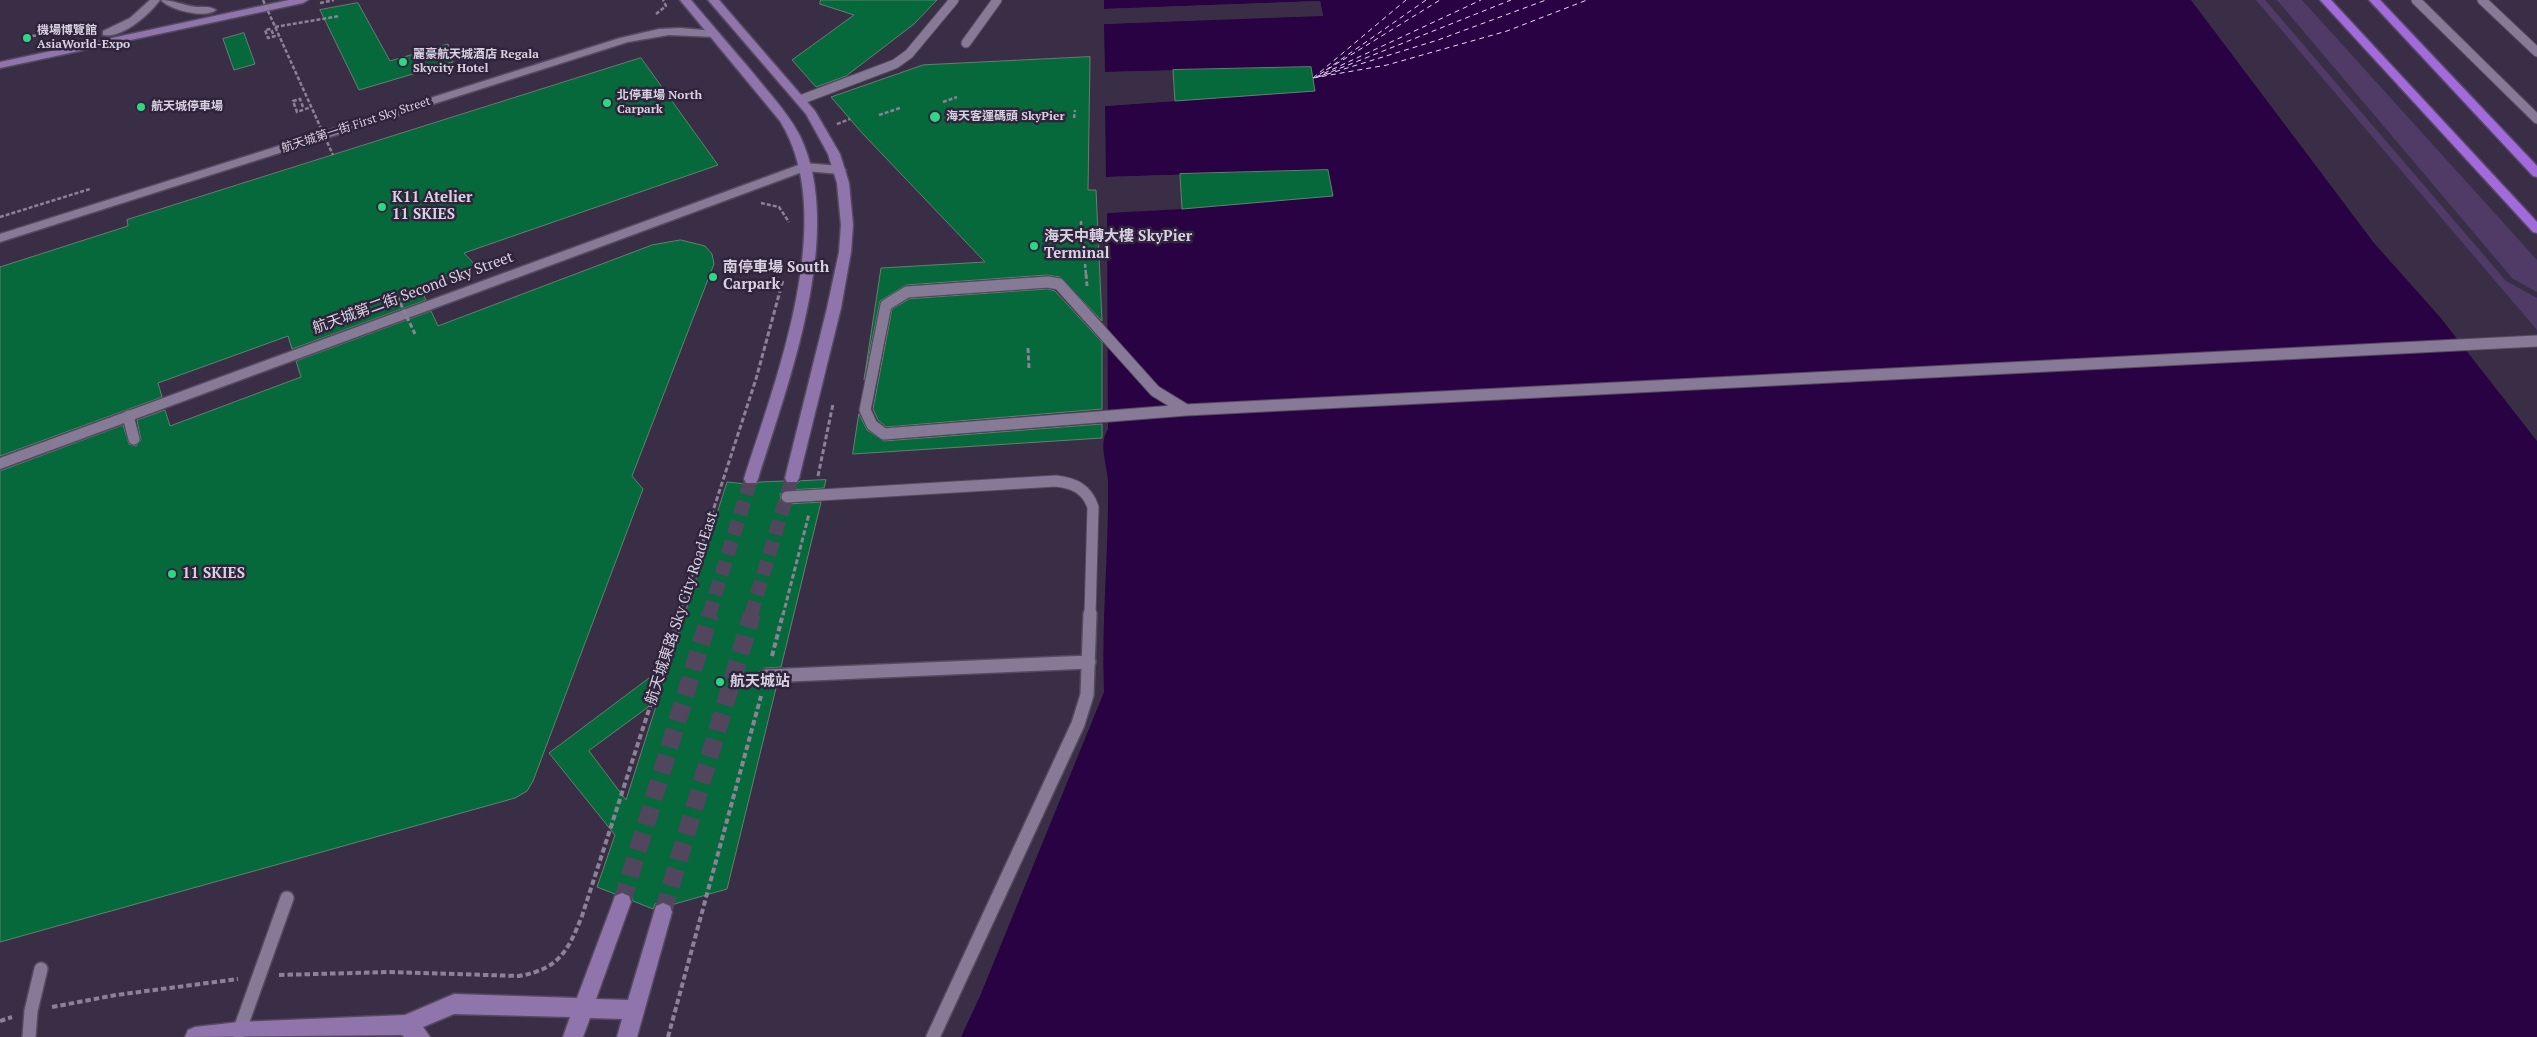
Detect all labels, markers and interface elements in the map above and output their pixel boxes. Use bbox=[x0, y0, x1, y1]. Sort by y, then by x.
place label: 機場博覽館 AsiaWorld-Expo bbox=[37, 24, 130, 52]
marker: 機場博覽館 AsiaWorld-Expo bbox=[21, 32, 33, 44]
place label: 麗豪航天城酒店 Regala Skycity Hotel bbox=[413, 48, 539, 76]
marker: 麗豪航天城酒店 Regala Skycity Hotel bbox=[397, 56, 409, 68]
place label: 北停車場 North Carpark bbox=[617, 89, 702, 117]
street label: 航天城第一街 First Sky Street bbox=[280, 94, 432, 156]
marker: 北停車場 North Carpark bbox=[601, 97, 613, 109]
place label: 航天城停車場 bbox=[151, 100, 223, 114]
marker: 航天城停車場 bbox=[135, 101, 147, 113]
marker: 海天客運碼頭 SkyPier bbox=[928, 110, 942, 124]
place label: 海天客運碼頭 SkyPier bbox=[946, 110, 1065, 124]
place label: K11 Atelier 11 SKIES bbox=[392, 189, 472, 224]
marker: K11 Atelier 11 SKIES bbox=[376, 201, 388, 213]
place label: 海天中轉大樓 SkyPier Terminal bbox=[1044, 228, 1192, 263]
marker: 海天中轉大樓 SkyPier Terminal bbox=[1028, 240, 1040, 252]
street label: 航天城第二街 Second Sky Street bbox=[310, 248, 516, 338]
place label: 南停車場 South Carpark bbox=[723, 259, 829, 294]
marker: 南停車場 South Carpark bbox=[707, 271, 719, 283]
street label: 航天城東路 Sky City Road East bbox=[642, 509, 722, 707]
place label: 11 SKIES bbox=[182, 565, 245, 583]
marker: 11 SKIES bbox=[166, 568, 178, 580]
place label: 航天城站 bbox=[730, 673, 790, 691]
marker: 航天城站 bbox=[714, 676, 726, 688]

